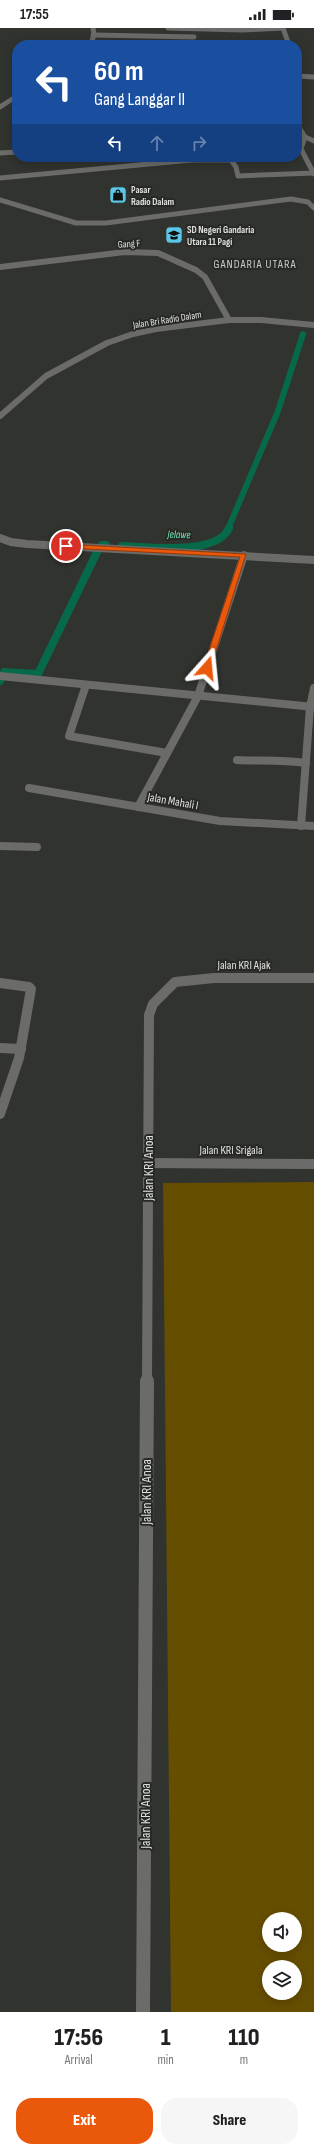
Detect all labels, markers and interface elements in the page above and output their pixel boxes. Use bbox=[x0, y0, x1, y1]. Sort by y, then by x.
text: 17:55 bbox=[20, 5, 49, 24]
text: 60 m bbox=[94, 55, 143, 88]
icon: left bbox=[28, 56, 80, 108]
text: Gang Langgar II bbox=[94, 89, 185, 110]
icon: left bbox=[104, 132, 126, 154]
icon: ahead bbox=[146, 132, 168, 154]
icon: right bbox=[188, 132, 210, 154]
place label: Pasar Radio Dalam bbox=[131, 184, 175, 208]
shop icon: Pasar Radio Dalam bbox=[108, 185, 128, 205]
place label: SD Negeri Gandaria Utara 11 Pagi bbox=[187, 224, 254, 248]
school or university icon: SD Negeri Gandaria Utara 11 Pagi bbox=[164, 225, 184, 245]
street label: Gang F bbox=[117, 237, 141, 251]
district label: GANDARIA UTARA bbox=[213, 257, 297, 272]
street label: Jalan Bri Radio Dalam bbox=[131, 309, 202, 331]
water label: Jelawe bbox=[166, 528, 191, 541]
pin bbox=[49, 529, 83, 563]
icon: arrive bbox=[55, 535, 77, 557]
position arrow bbox=[186, 647, 228, 689]
street label: Jalan Mahali I bbox=[145, 789, 200, 813]
street label: Jalan KRI Ajak bbox=[217, 958, 271, 973]
street label: Jalan KRI Anoa bbox=[140, 1135, 157, 1202]
street label: Jalan KRI Srigala bbox=[198, 1143, 263, 1158]
street label: Jalan KRI Anoa bbox=[138, 1459, 155, 1526]
street label: Jalan KRI Anoa bbox=[137, 1783, 154, 1850]
map controls bbox=[262, 1912, 302, 2000]
button: sound bbox=[262, 1912, 302, 1952]
button: layers bbox=[262, 1960, 302, 2000]
text: 17:56 bbox=[54, 2023, 103, 2052]
text: 1 bbox=[161, 2023, 171, 2052]
text: 110 bbox=[228, 2023, 260, 2052]
text: Arrival bbox=[65, 2052, 93, 2068]
text: min bbox=[157, 2052, 174, 2068]
text: m bbox=[240, 2052, 248, 2068]
button: Exit bbox=[16, 2098, 153, 2144]
button: Share bbox=[161, 2098, 298, 2144]

